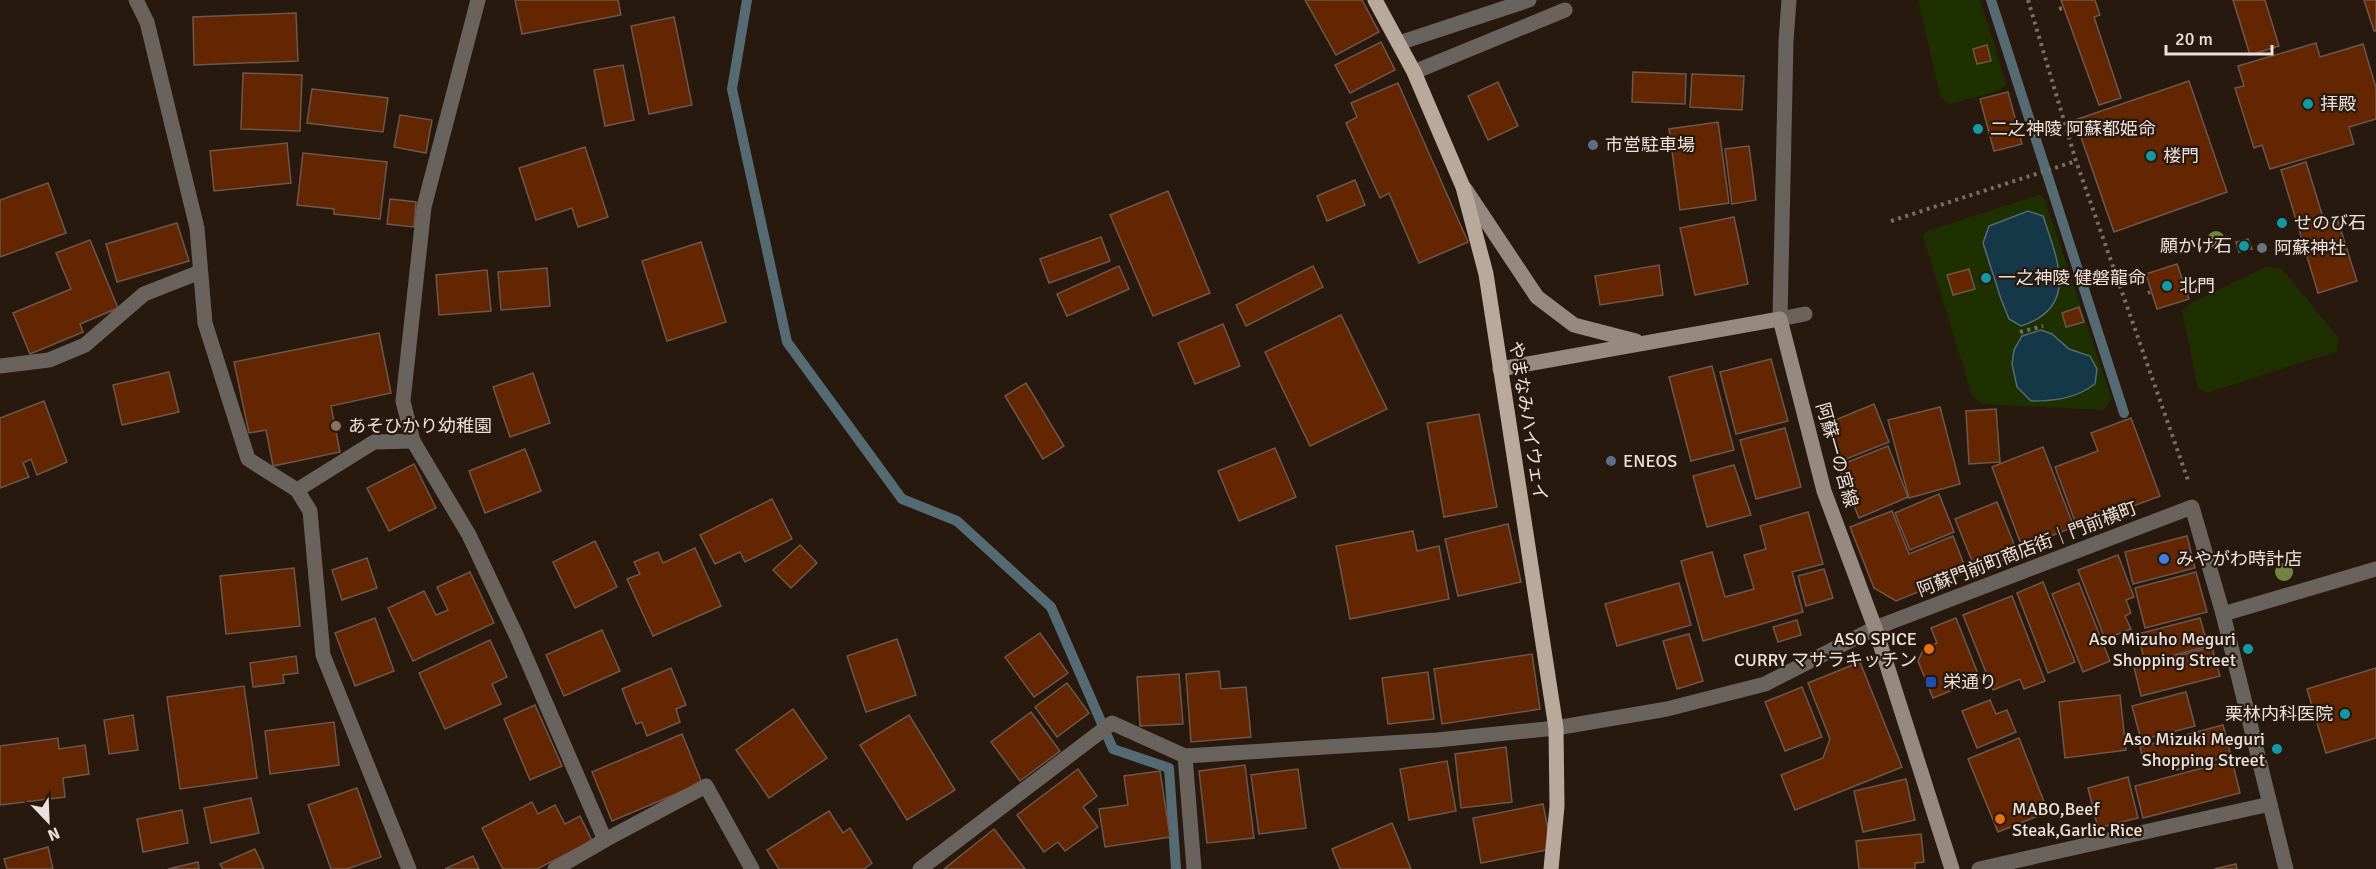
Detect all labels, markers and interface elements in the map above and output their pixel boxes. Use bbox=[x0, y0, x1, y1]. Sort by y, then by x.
scale bar bbox=[2166, 18, 2272, 56]
text: 20 m bbox=[2175, 28, 2213, 50]
place label: 拝殿 bbox=[2320, 93, 2356, 115]
marker: 拝殿 bbox=[2301, 97, 2315, 111]
place label: 二之神陵 阿蘇都姫命 bbox=[1990, 118, 2156, 140]
marker: 二之神陵 阿蘇都姫命 bbox=[1971, 122, 1985, 136]
place label: 市営駐車場 bbox=[1605, 134, 1695, 156]
marker: 市営駐車場 bbox=[1586, 138, 1600, 152]
place label: 楼門 bbox=[2163, 145, 2199, 167]
marker: 楼門 bbox=[2144, 149, 2158, 163]
place label: せのび石 bbox=[2294, 212, 2366, 234]
marker: せのび石 bbox=[2275, 216, 2289, 230]
place label: 願かけ石 bbox=[2160, 235, 2232, 257]
place label: 阿蘇神社 bbox=[2274, 237, 2346, 259]
marker: 願かけ石 bbox=[2237, 239, 2251, 253]
marker: 阿蘇神社 bbox=[2255, 241, 2269, 255]
place label: 一之神陵 健磐龍命 bbox=[1998, 267, 2146, 289]
marker: 一之神陵 健磐龍命 bbox=[1979, 271, 1993, 285]
place label: 北門 bbox=[2179, 275, 2215, 297]
marker: 北門 bbox=[2160, 279, 2174, 293]
street label: やまなみハイウェイ bbox=[1504, 339, 1552, 503]
street label: 阿蘇一の宮線 bbox=[1812, 400, 1862, 510]
place label: あそひかり幼稚園 bbox=[348, 415, 492, 437]
marker: あそひかり幼稚園 bbox=[329, 419, 343, 433]
place label: ENEOS bbox=[1623, 450, 1677, 472]
marker: ENEOS bbox=[1604, 454, 1618, 468]
street label: 阿蘇門前町商店街｜門前横町 bbox=[1914, 497, 2140, 601]
place label: みやがわ時計店 bbox=[2176, 548, 2302, 570]
marker: みやがわ時計店 bbox=[2157, 552, 2171, 566]
place label: ASO SPICE CURRY マサラキッチン bbox=[1734, 628, 1917, 671]
place label: Aso Mizuho Meguri Shopping Street bbox=[2089, 628, 2236, 671]
marker: ASO SPICE CURRY マサラキッチン bbox=[1922, 642, 1936, 656]
marker: Aso Mizuho Meguri Shopping Street bbox=[2241, 642, 2255, 656]
place label: 栄通り bbox=[1943, 671, 1997, 693]
marker: 栄通り bbox=[1924, 675, 1938, 689]
place label: 栗林内科医院 bbox=[2225, 703, 2333, 725]
marker: 栗林内科医院 bbox=[2338, 707, 2352, 721]
place label: Aso Mizuki Meguri Shopping Street bbox=[2123, 728, 2265, 771]
marker: Aso Mizuki Meguri Shopping Street bbox=[2270, 742, 2284, 756]
north arrow bbox=[18, 791, 78, 851]
place label: MABO,Beef Steak,Garlic Rice bbox=[2012, 798, 2143, 841]
marker: MABO,Beef Steak,Garlic Rice bbox=[1993, 812, 2007, 826]
text: N bbox=[44, 823, 63, 845]

